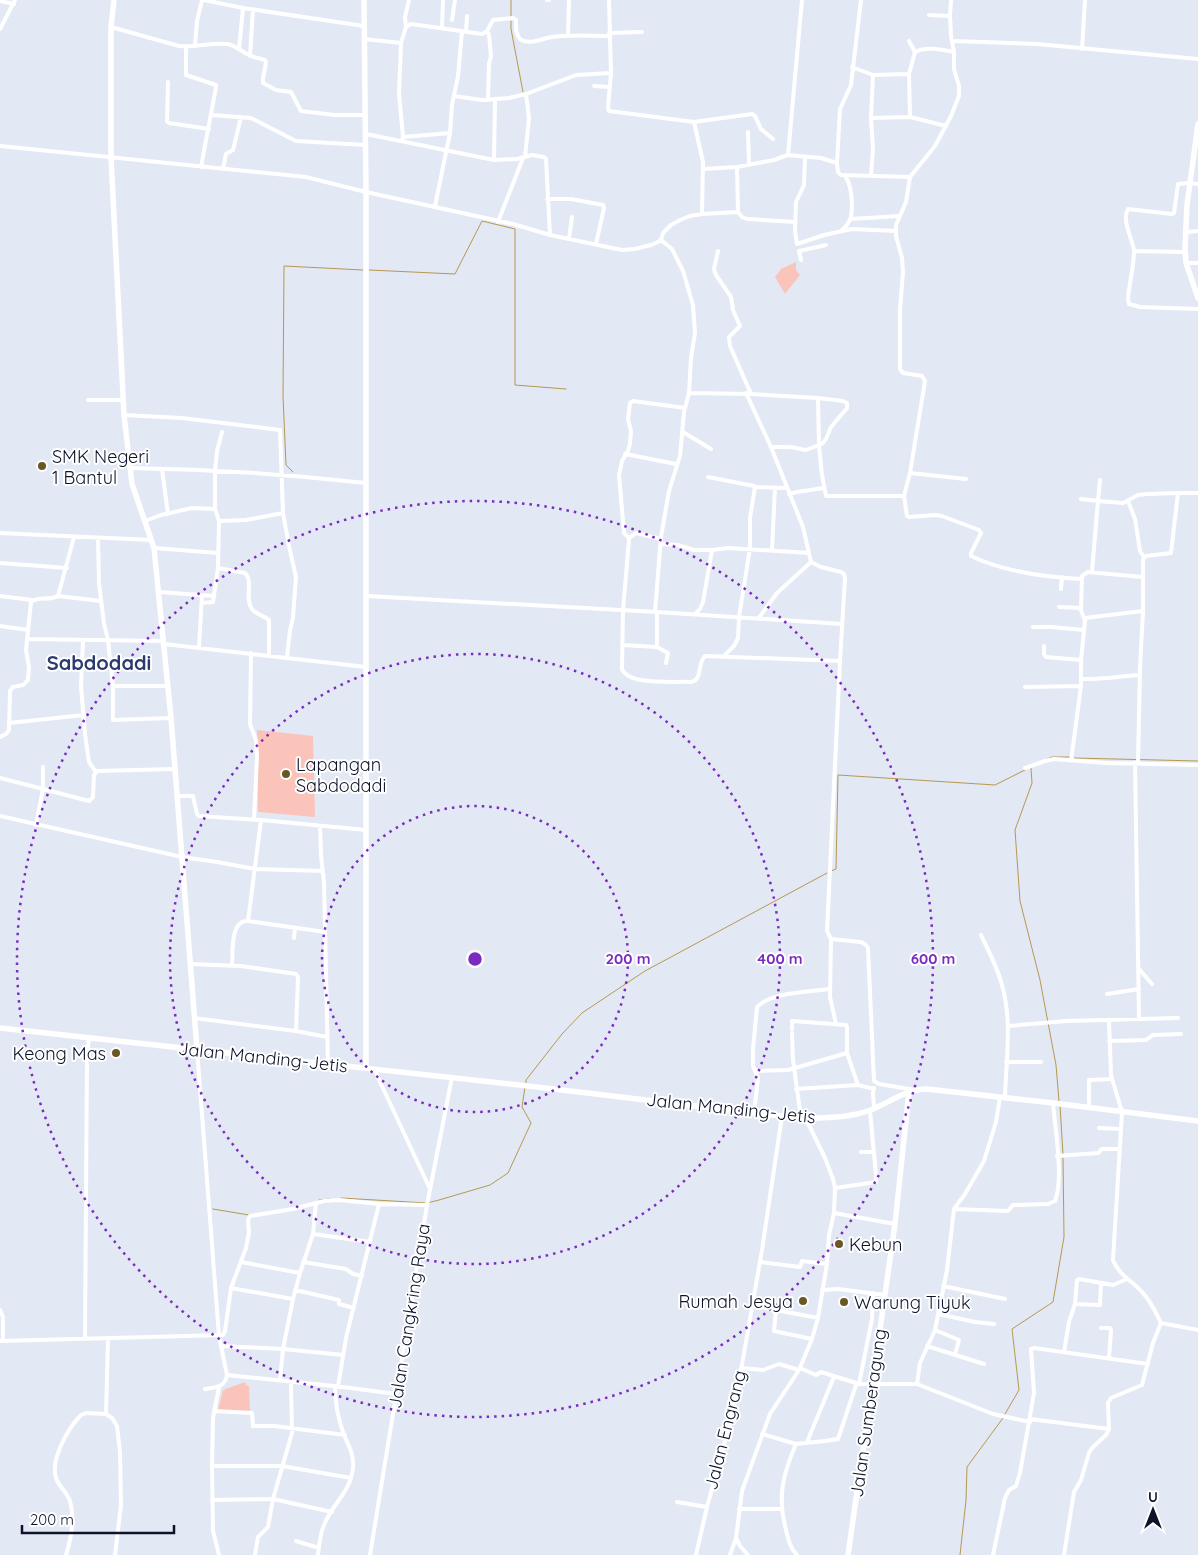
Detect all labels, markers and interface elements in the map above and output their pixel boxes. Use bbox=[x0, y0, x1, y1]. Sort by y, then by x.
place label: SMK Negeri 1 Bantul bbox=[52, 445, 149, 489]
marker: SMK Negeri 1 Bantul bbox=[36, 460, 48, 472]
district label: Sabdodadi bbox=[47, 650, 151, 675]
place label: Lapangan Sabdodadi bbox=[296, 753, 386, 797]
marker: Lapangan Sabdodadi bbox=[280, 768, 292, 780]
text: 200 m bbox=[606, 949, 651, 968]
text: 400 m bbox=[757, 949, 803, 968]
text: 600 m bbox=[911, 949, 955, 968]
centre of rings bbox=[466, 950, 484, 968]
street label: Jalan Manding-Jetis bbox=[177, 1037, 349, 1077]
place label: Keong Mas bbox=[12, 1042, 106, 1065]
marker: Keong Mas bbox=[110, 1047, 122, 1059]
street label: Jalan Manding-Jetis bbox=[645, 1088, 817, 1128]
street label: Jalan Cangkring Raya bbox=[383, 1222, 435, 1410]
place label: Kebun bbox=[849, 1233, 903, 1256]
marker: Kebun bbox=[833, 1238, 845, 1250]
place label: Rumah Jesya bbox=[678, 1290, 793, 1313]
place label: Warung Tiyuk bbox=[854, 1291, 971, 1314]
marker: Rumah Jesya bbox=[797, 1295, 809, 1307]
marker: Warung Tiyuk bbox=[838, 1296, 850, 1308]
street label: Jalan Sumberagung bbox=[845, 1327, 891, 1499]
street label: Jalan Engrang bbox=[699, 1368, 751, 1492]
north arrow bbox=[1128, 1485, 1178, 1535]
text: U bbox=[1148, 1488, 1158, 1506]
scale bar bbox=[22, 1502, 175, 1534]
text: 200 m bbox=[30, 1510, 74, 1529]

